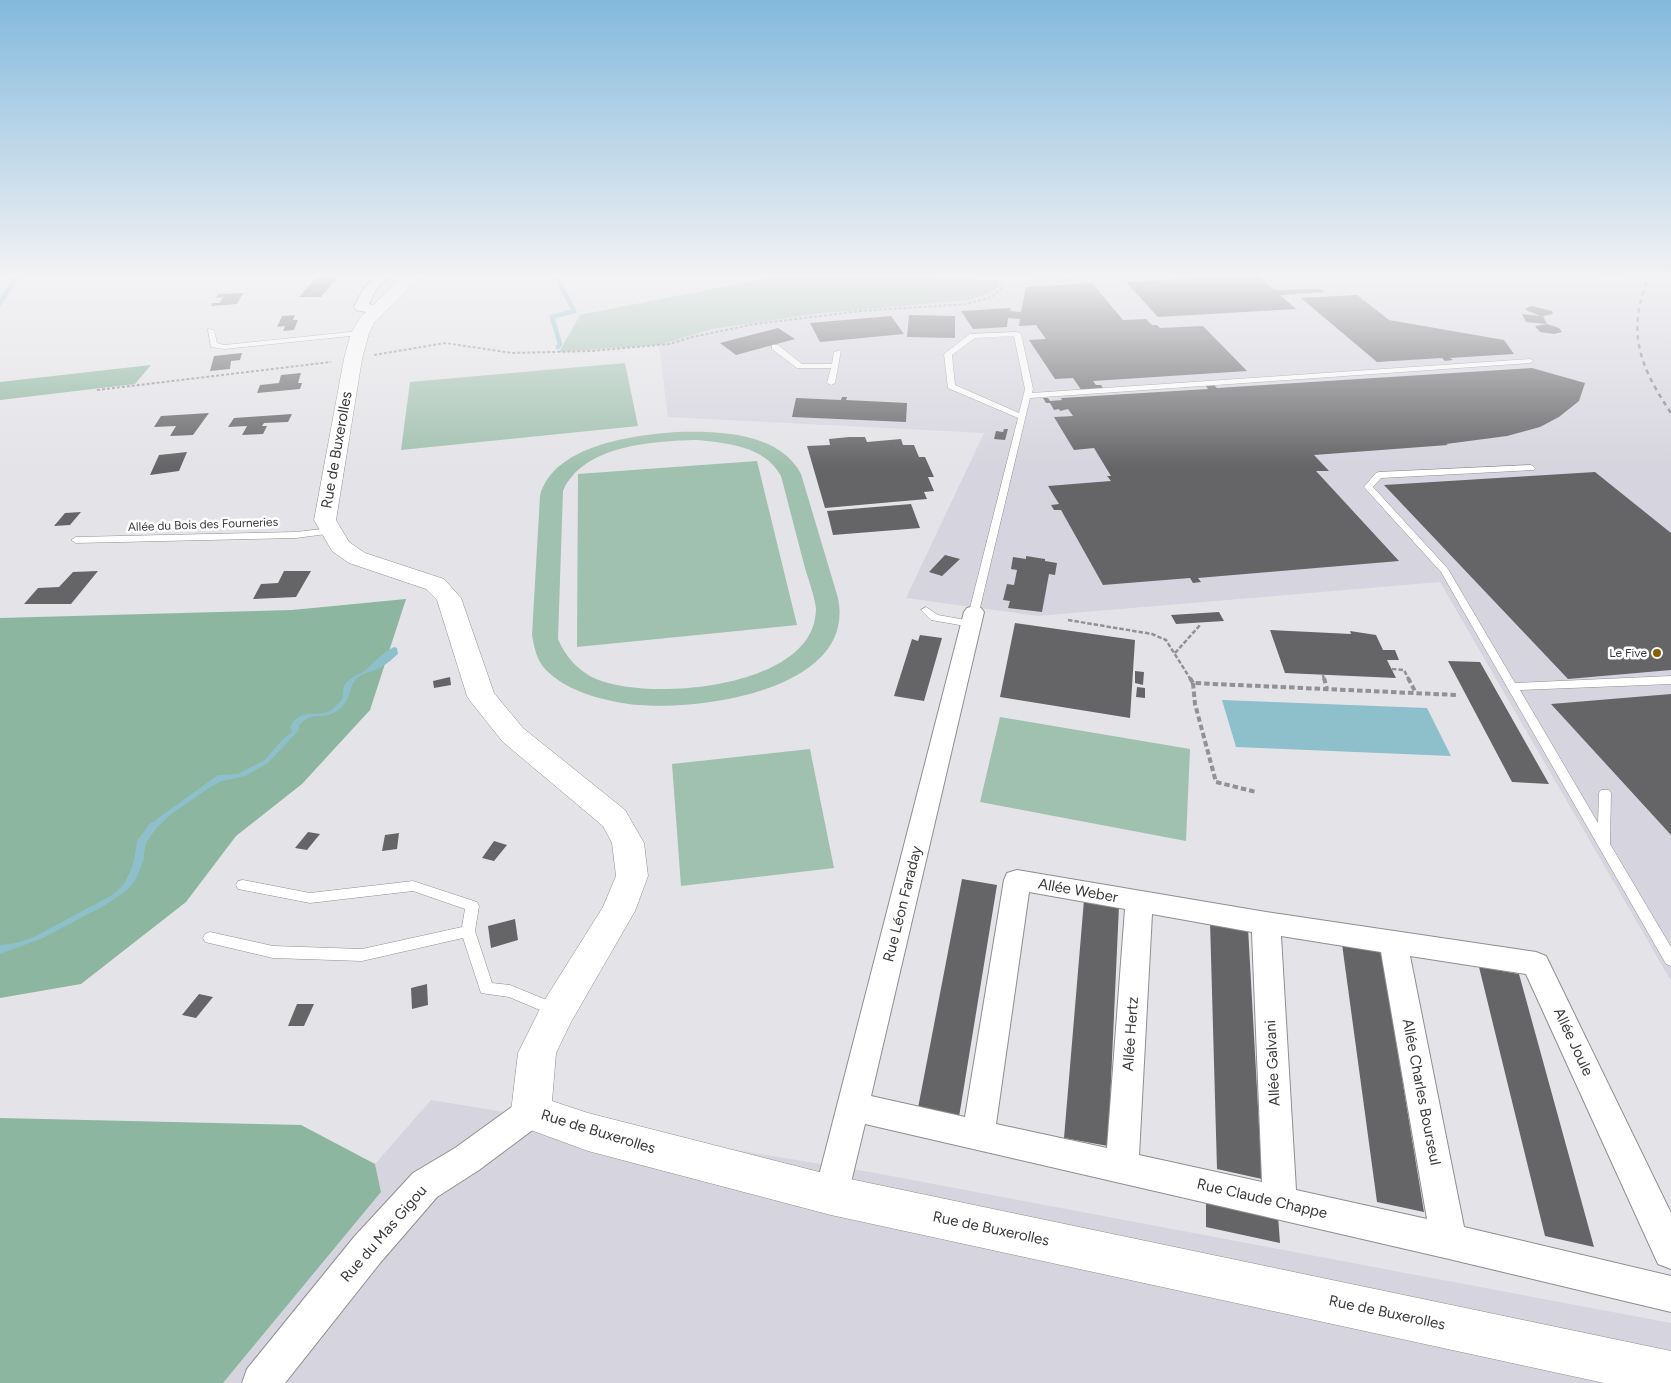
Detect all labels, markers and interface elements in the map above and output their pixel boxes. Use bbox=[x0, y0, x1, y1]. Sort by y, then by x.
street label: Rue de Buxerolles bbox=[318, 390, 356, 510]
street label: Allée du Bois des Fourneries bbox=[128, 515, 278, 535]
place label: Le Five bbox=[1609, 646, 1647, 660]
marker: Le Five bbox=[1651, 647, 1663, 659]
street label: Rue Léon Faraday bbox=[880, 844, 926, 964]
street label: Allée Weber bbox=[1037, 875, 1119, 907]
street label: Allée Hertz bbox=[1119, 996, 1143, 1072]
street label: Allée Joule bbox=[1549, 1005, 1597, 1079]
street label: Allée Charles Bourseul bbox=[1398, 1017, 1444, 1167]
street label: Allée Galvani bbox=[1262, 1019, 1284, 1107]
street label: Rue de Buxerolles bbox=[539, 1106, 657, 1158]
street label: Rue Claude Chappe bbox=[1195, 1175, 1329, 1223]
street label: Rue du Mas Gigou bbox=[337, 1182, 431, 1286]
street label: Rue de Buxerolles bbox=[931, 1208, 1051, 1250]
street label: Rue de Buxerolles bbox=[1327, 1292, 1447, 1334]

